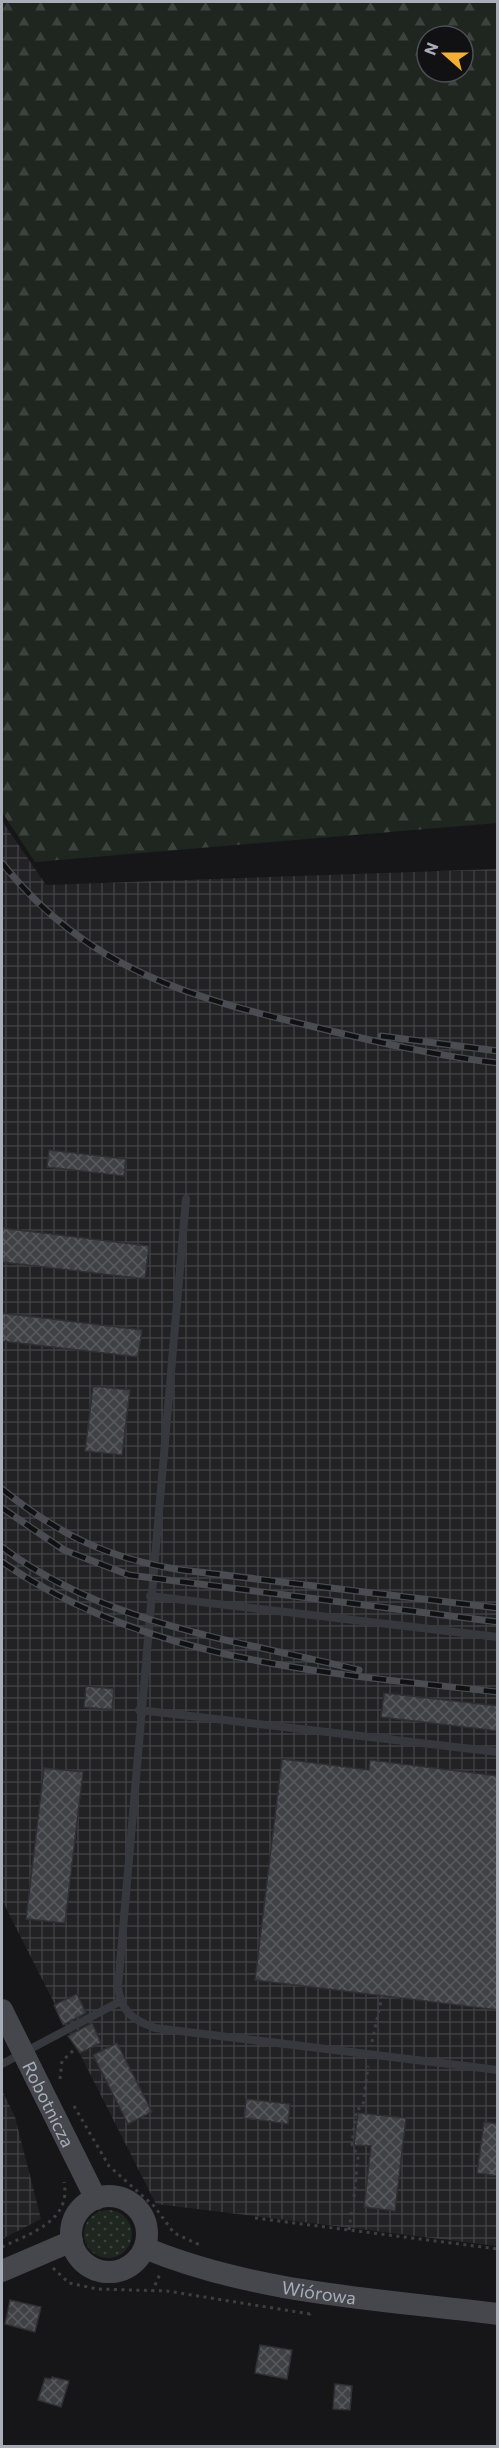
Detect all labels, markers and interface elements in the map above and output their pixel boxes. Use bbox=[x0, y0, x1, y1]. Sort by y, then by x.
north arrow bbox=[415, 24, 475, 84]
text: N bbox=[420, 39, 442, 57]
street label: Robotnicza bbox=[18, 2057, 79, 2151]
street label: Wiórowa bbox=[280, 2276, 357, 2309]

